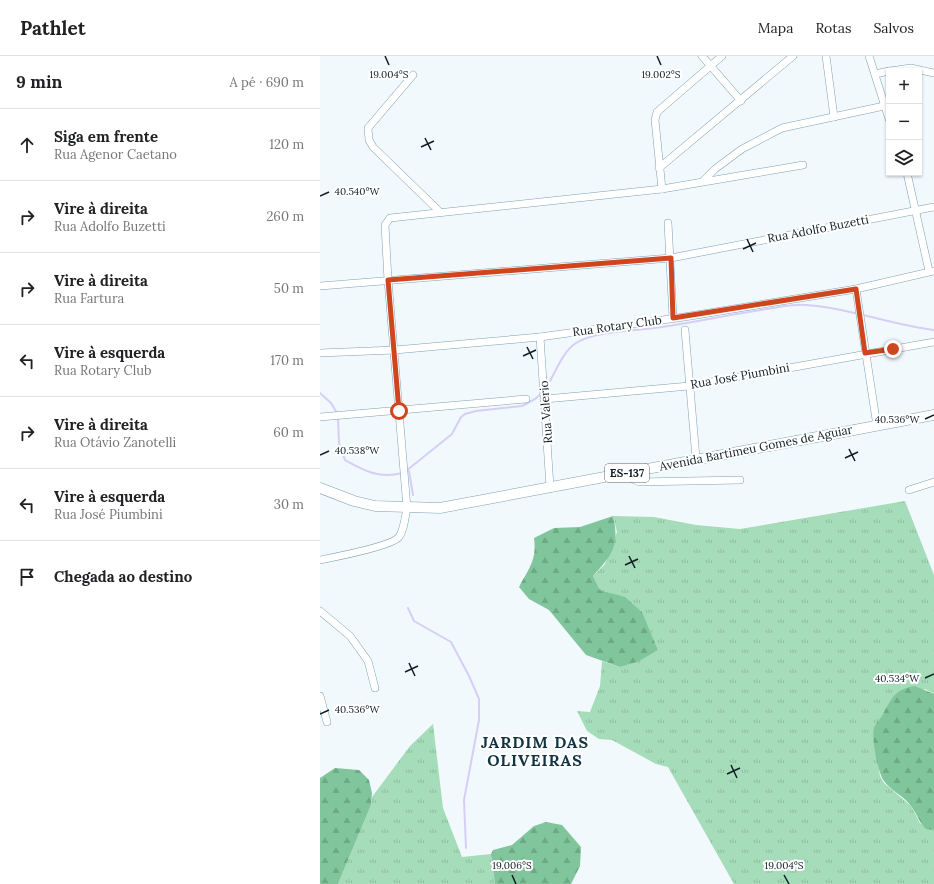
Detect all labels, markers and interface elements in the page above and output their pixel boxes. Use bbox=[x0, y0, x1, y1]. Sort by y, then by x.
text: Pathlet bbox=[20, 16, 85, 40]
text: Mapa bbox=[758, 19, 793, 37]
text: Rotas bbox=[815, 19, 851, 37]
text: Salvos bbox=[873, 19, 914, 37]
text: 19.004°S bbox=[370, 68, 409, 81]
text: 19.002°S bbox=[641, 68, 681, 81]
map controls bbox=[886, 68, 922, 176]
button: + bbox=[886, 68, 922, 104]
text: 9 min bbox=[16, 71, 62, 93]
text: A pé · 690 m bbox=[229, 74, 304, 91]
button: − bbox=[886, 104, 922, 140]
text: Siga em frente bbox=[54, 127, 158, 146]
icon: ahead bbox=[16, 134, 38, 156]
text: 120 m bbox=[269, 136, 304, 153]
button: layers bbox=[886, 140, 922, 176]
text: Rua Agenor Caetano bbox=[54, 146, 177, 163]
text: 40.540°W bbox=[334, 185, 381, 198]
text: Vire à direita bbox=[54, 199, 148, 218]
icon: right bbox=[16, 206, 38, 228]
text: 260 m bbox=[266, 208, 304, 225]
street label: Rua Adolfo Buzetti bbox=[766, 211, 870, 246]
text: Rua Adolfo Buzetti bbox=[54, 218, 166, 235]
text: Vire à direita bbox=[54, 271, 148, 290]
icon: right bbox=[16, 278, 38, 300]
text: 50 m bbox=[274, 280, 304, 297]
text: Rua Fartura bbox=[54, 290, 124, 307]
street label: Rua Rotary Club bbox=[571, 312, 663, 339]
route end bbox=[884, 340, 902, 358]
text: Vire à esquerda bbox=[54, 343, 165, 362]
icon: left bbox=[16, 350, 38, 372]
text: 170 m bbox=[270, 352, 304, 369]
street label: Rua José Piumbini bbox=[689, 359, 791, 392]
text: Rua Rotary Club bbox=[54, 362, 152, 379]
street label: Rua Valerio bbox=[536, 380, 555, 444]
route start bbox=[390, 402, 408, 420]
text: 40.536°W bbox=[875, 413, 920, 426]
text: Vire à direita bbox=[54, 415, 148, 434]
street label: Avenida Bartimeu Gomes de Aguiar bbox=[657, 421, 855, 474]
icon: right bbox=[16, 422, 38, 444]
text: 60 m bbox=[273, 424, 304, 441]
text: Rua Otávio Zanotelli bbox=[54, 434, 176, 451]
text: 40.538°W bbox=[335, 444, 380, 457]
road number: ES-137 bbox=[605, 464, 649, 482]
text: Vire à esquerda bbox=[54, 487, 165, 506]
icon: left bbox=[16, 494, 38, 516]
text: 30 m bbox=[274, 496, 304, 513]
text: Rua José Piumbini bbox=[54, 506, 163, 523]
icon: arrive bbox=[16, 566, 38, 588]
text: Chegada ao destino bbox=[54, 567, 192, 586]
text: 40.534°W bbox=[875, 672, 920, 685]
text: 40.536°W bbox=[335, 703, 380, 716]
district label: JARDIM DAS OLIVEIRAS bbox=[481, 732, 589, 770]
text: 19.006°S bbox=[492, 859, 532, 872]
text: 19.004°S bbox=[765, 859, 804, 872]

